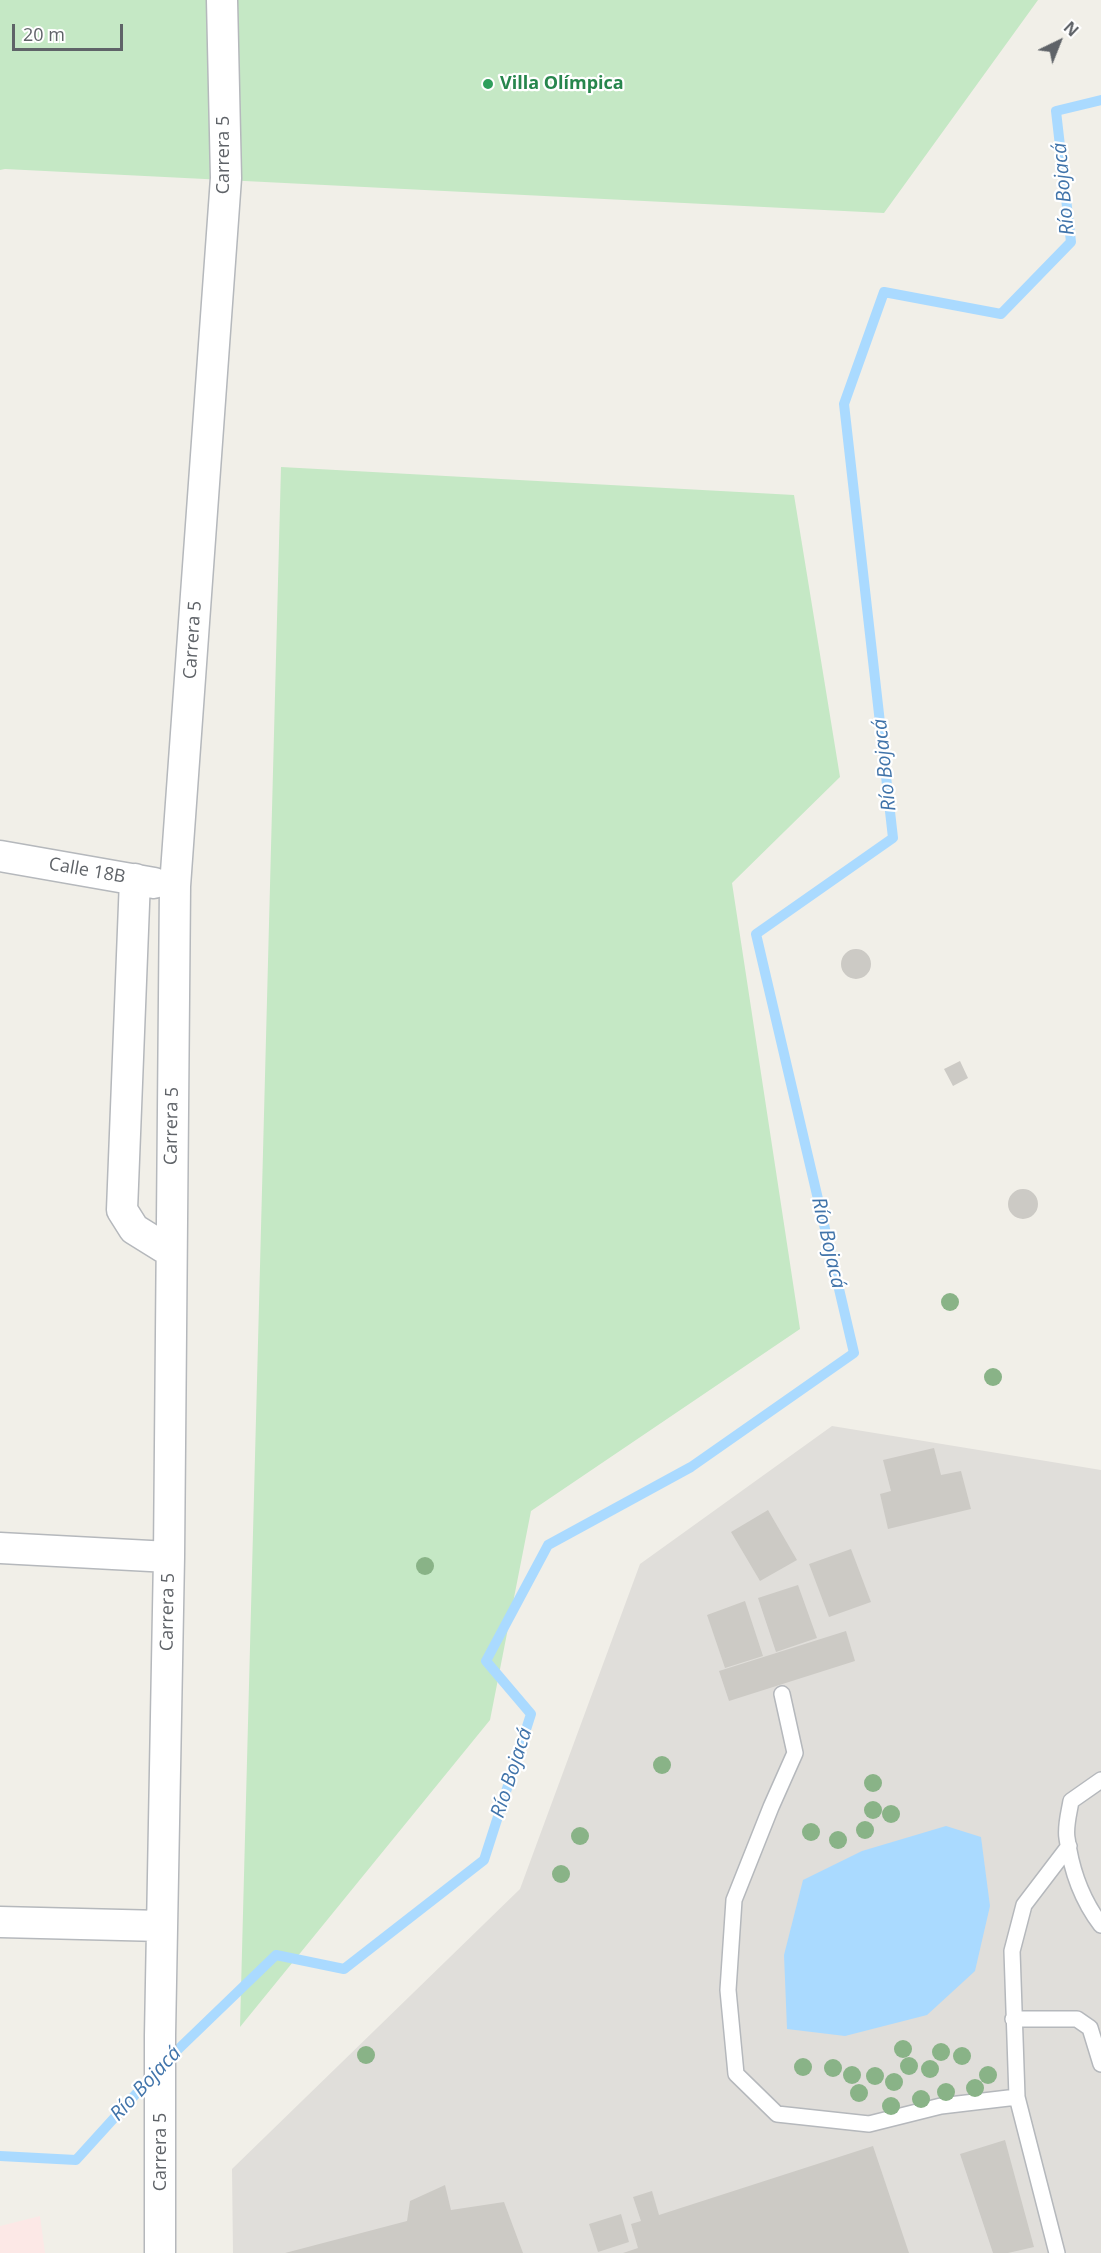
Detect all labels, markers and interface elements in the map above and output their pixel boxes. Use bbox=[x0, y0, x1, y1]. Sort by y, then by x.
scale bar bbox=[15, 12, 126, 50]
north arrow bbox=[1029, 12, 1089, 72]
text: N bbox=[1059, 16, 1084, 41]
text: 20 m bbox=[23, 22, 65, 46]
place label: Villa Olímpica bbox=[500, 73, 624, 95]
marker: Villa Olímpica bbox=[481, 77, 495, 91]
street label: Carrera 5 bbox=[213, 116, 235, 194]
water label: Río Bojacá bbox=[1048, 142, 1080, 236]
street label: Carrera 5 bbox=[179, 600, 207, 680]
water label: Río Bojacá bbox=[868, 718, 902, 812]
street label: Calle 18B bbox=[47, 854, 127, 888]
street label: Carrera 5 bbox=[161, 1087, 183, 1165]
water label: Río Bojacá bbox=[806, 1195, 850, 1291]
street label: Carrera 5 bbox=[157, 1573, 179, 1651]
water label: Río Bojacá bbox=[486, 1725, 538, 1821]
water label: Río Bojacá bbox=[106, 2042, 186, 2126]
street label: Carrera 5 bbox=[150, 2113, 172, 2191]

